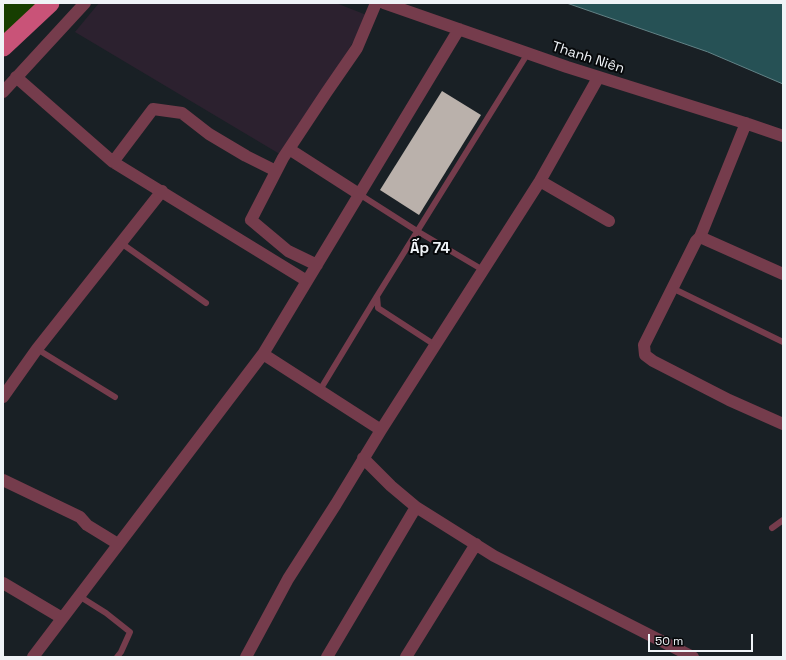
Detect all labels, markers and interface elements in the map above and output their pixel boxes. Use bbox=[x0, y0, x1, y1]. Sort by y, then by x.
street label: Thanh Niên bbox=[550, 38, 626, 78]
district label: Ấp 74 bbox=[410, 240, 450, 258]
scale bar bbox=[650, 626, 755, 652]
text: 50 m bbox=[655, 633, 683, 649]

